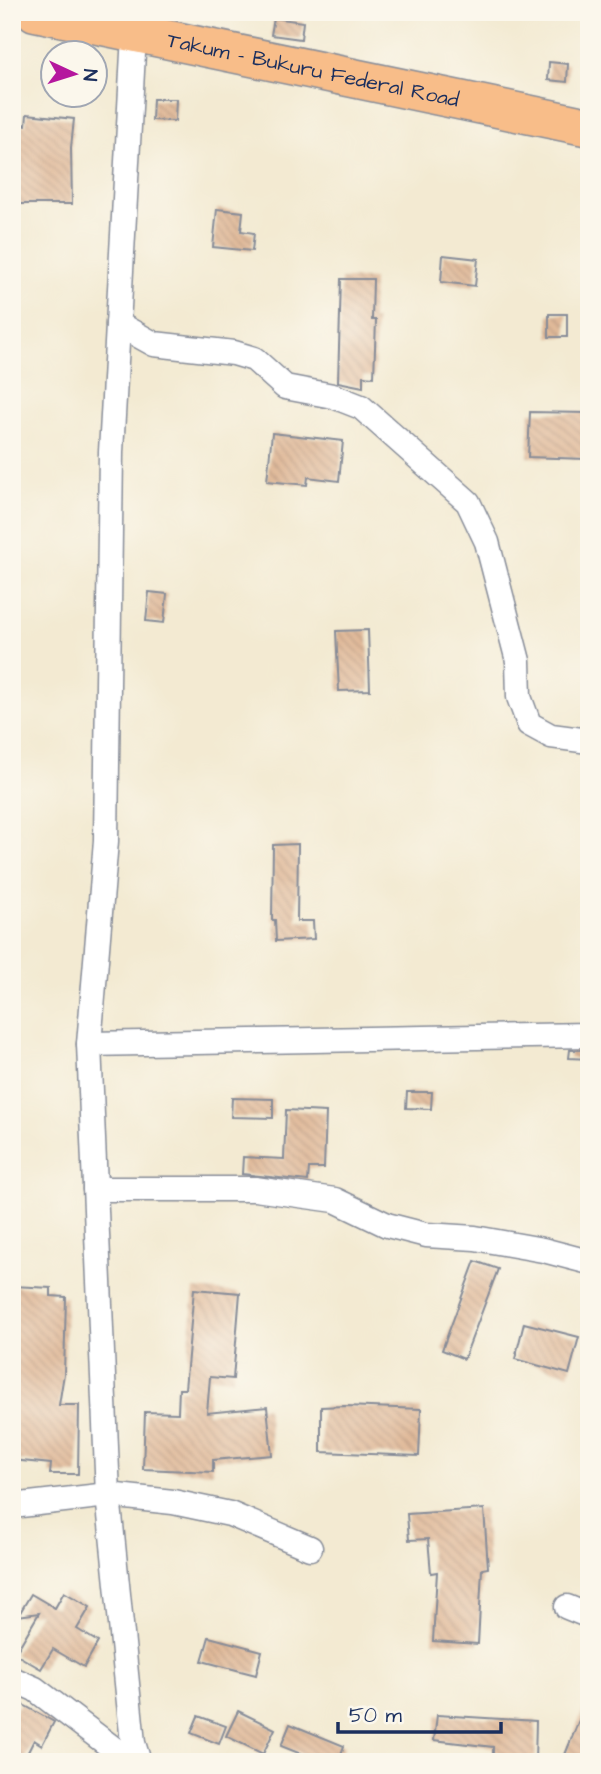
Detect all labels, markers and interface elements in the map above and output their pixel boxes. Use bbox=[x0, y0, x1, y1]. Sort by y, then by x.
street label: Takum - Bukuru Federal Road bbox=[164, 26, 462, 115]
north arrow bbox=[38, 38, 108, 108]
text: N bbox=[76, 68, 103, 82]
scale bar bbox=[338, 1690, 501, 1734]
text: 50 m bbox=[349, 1701, 403, 1730]

